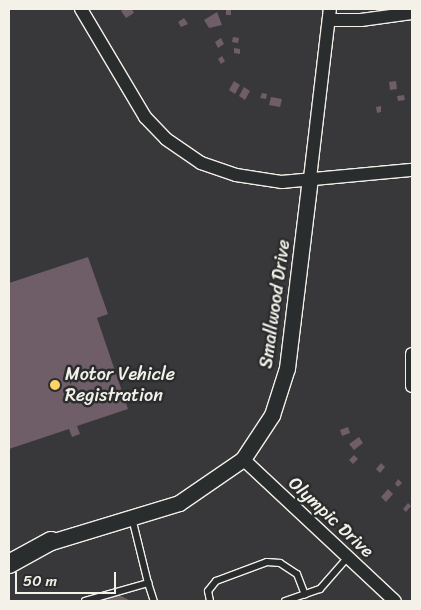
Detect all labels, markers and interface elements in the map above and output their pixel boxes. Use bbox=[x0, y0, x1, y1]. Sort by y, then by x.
street label: Smallwood Drive bbox=[255, 238, 295, 370]
place label: Motor Vehicle Registration bbox=[65, 364, 174, 406]
marker: Motor Vehicle Registration bbox=[49, 379, 61, 391]
street label: Olympic Drive bbox=[284, 472, 378, 562]
scale bar bbox=[18, 562, 119, 594]
text: 50 m bbox=[23, 568, 57, 594]

